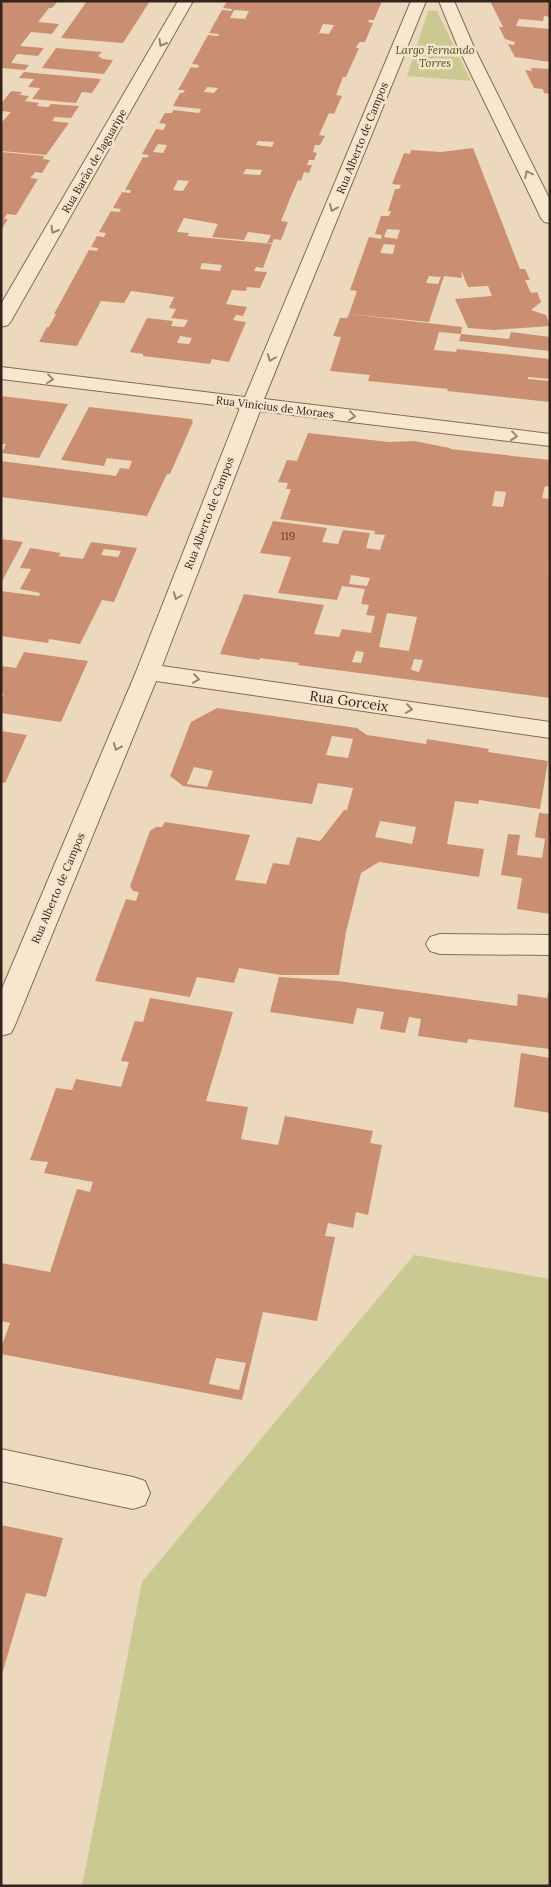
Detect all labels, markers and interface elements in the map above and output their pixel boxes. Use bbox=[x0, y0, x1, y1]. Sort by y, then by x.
one-way arrow bbox=[158, 38, 168, 47]
park label: Largo Fernando Torres bbox=[396, 43, 475, 70]
street label: Rua Alberto de Campos bbox=[333, 80, 391, 196]
street label: Rua Barão de Jaguaripe bbox=[58, 106, 130, 216]
one-way arrow bbox=[524, 170, 534, 179]
one-way arrow bbox=[329, 203, 340, 212]
one-way arrow bbox=[51, 224, 61, 233]
one-way arrow bbox=[267, 353, 278, 362]
one-way arrow bbox=[46, 373, 54, 384]
street label: Rua Vinícius de Moraes bbox=[215, 393, 335, 421]
one-way arrow bbox=[349, 410, 357, 421]
one-way arrow bbox=[510, 430, 518, 441]
street label: Rua Alberto de Campos bbox=[181, 455, 237, 571]
house number: 119 bbox=[281, 529, 295, 543]
one-way arrow bbox=[173, 591, 183, 600]
one-way arrow bbox=[192, 673, 201, 683]
street label: Rua Gorceix bbox=[309, 687, 390, 716]
one-way arrow bbox=[405, 704, 413, 714]
one-way arrow bbox=[112, 742, 123, 751]
street label: Rua Alberto de Campos bbox=[28, 830, 88, 946]

